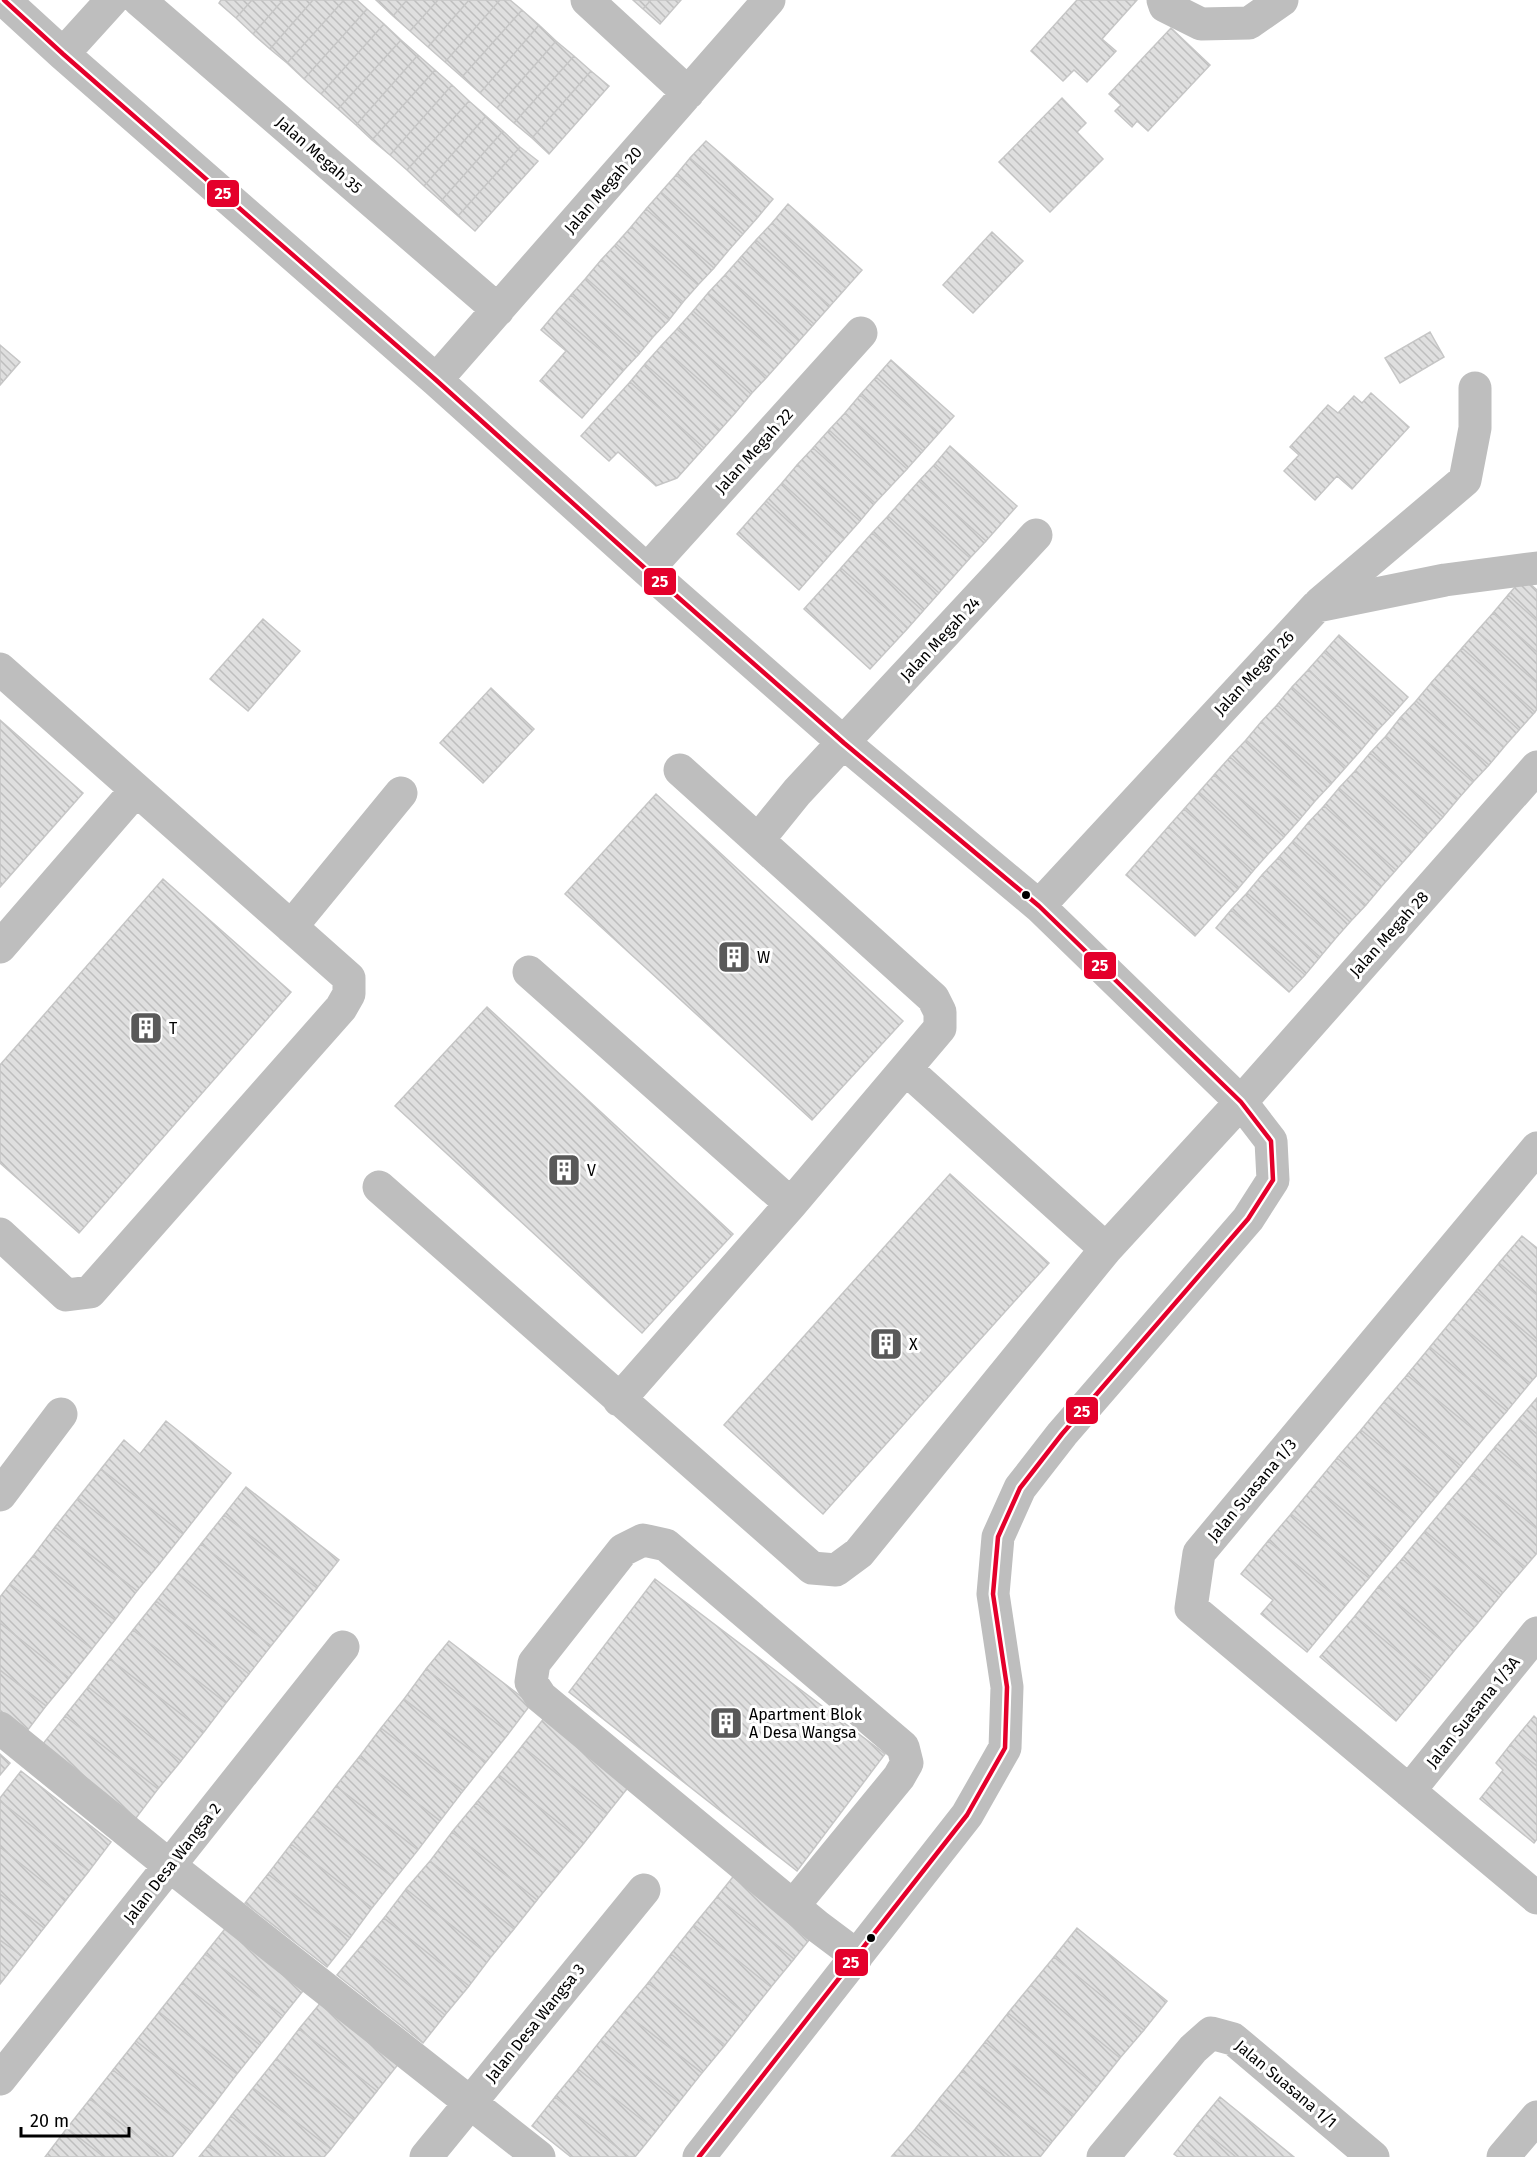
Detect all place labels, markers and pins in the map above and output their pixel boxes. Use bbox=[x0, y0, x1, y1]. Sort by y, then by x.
unlabelled marker bbox=[1020, 889, 1032, 901]
building icon: W bbox=[716, 939, 752, 975]
place label: W bbox=[757, 948, 770, 967]
building icon: T bbox=[128, 1010, 164, 1046]
place label: T bbox=[169, 1019, 178, 1038]
building icon: V bbox=[546, 1152, 582, 1188]
place label: V bbox=[587, 1161, 596, 1180]
building icon: X bbox=[868, 1326, 904, 1362]
place label: X bbox=[909, 1335, 918, 1354]
building icon: Apartment Blok A Desa Wangsa bbox=[708, 1705, 744, 1741]
place label: Apartment Blok A Desa Wangsa bbox=[749, 1705, 863, 1742]
unlabelled marker bbox=[865, 1932, 877, 1944]

